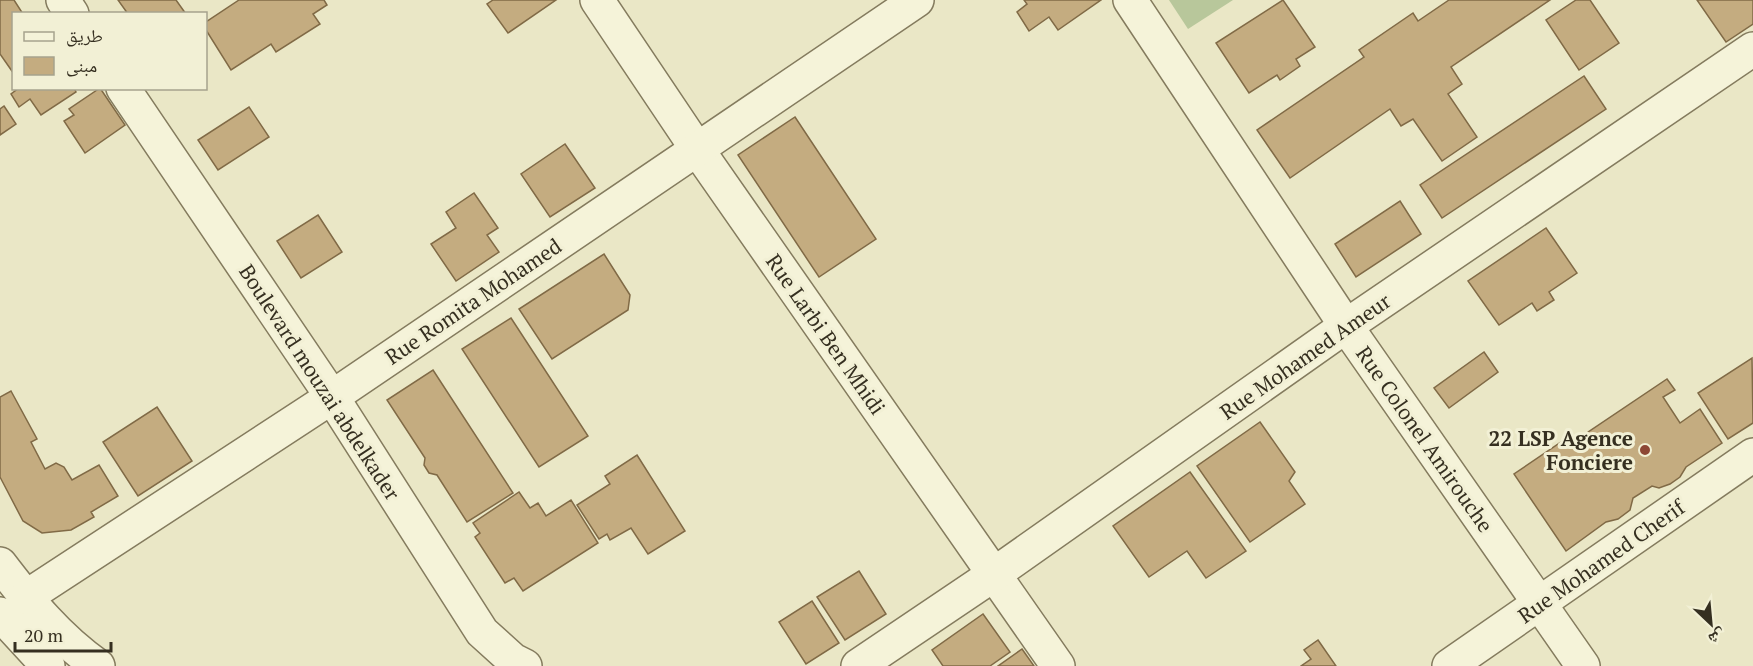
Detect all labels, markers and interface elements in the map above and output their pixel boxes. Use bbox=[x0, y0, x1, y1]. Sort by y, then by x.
legend bbox=[12, 12, 207, 90]
text: طريق bbox=[66, 23, 103, 47]
text: مبنى bbox=[66, 53, 97, 77]
street label: Rue Romita Mohamed bbox=[379, 231, 567, 370]
street label: Rue Larbi Ben Mhidi bbox=[760, 248, 892, 420]
street label: Boulevard mouzai abdelkader bbox=[233, 259, 407, 505]
street label: Rue Mohamed Ameur bbox=[1214, 287, 1396, 425]
street label: Rue Colonel Amirouche bbox=[1350, 340, 1500, 538]
place label: 22 LSP Agence Fonciere bbox=[1488, 424, 1633, 476]
marker: 22 LSP Agence Fonciere bbox=[1638, 443, 1652, 457]
street label: Rue Mohamed Cherif bbox=[1512, 492, 1691, 629]
north arrow bbox=[1681, 594, 1741, 654]
scale bar bbox=[15, 615, 111, 653]
text: 20 m bbox=[24, 623, 64, 647]
text: ش bbox=[1705, 624, 1730, 651]

